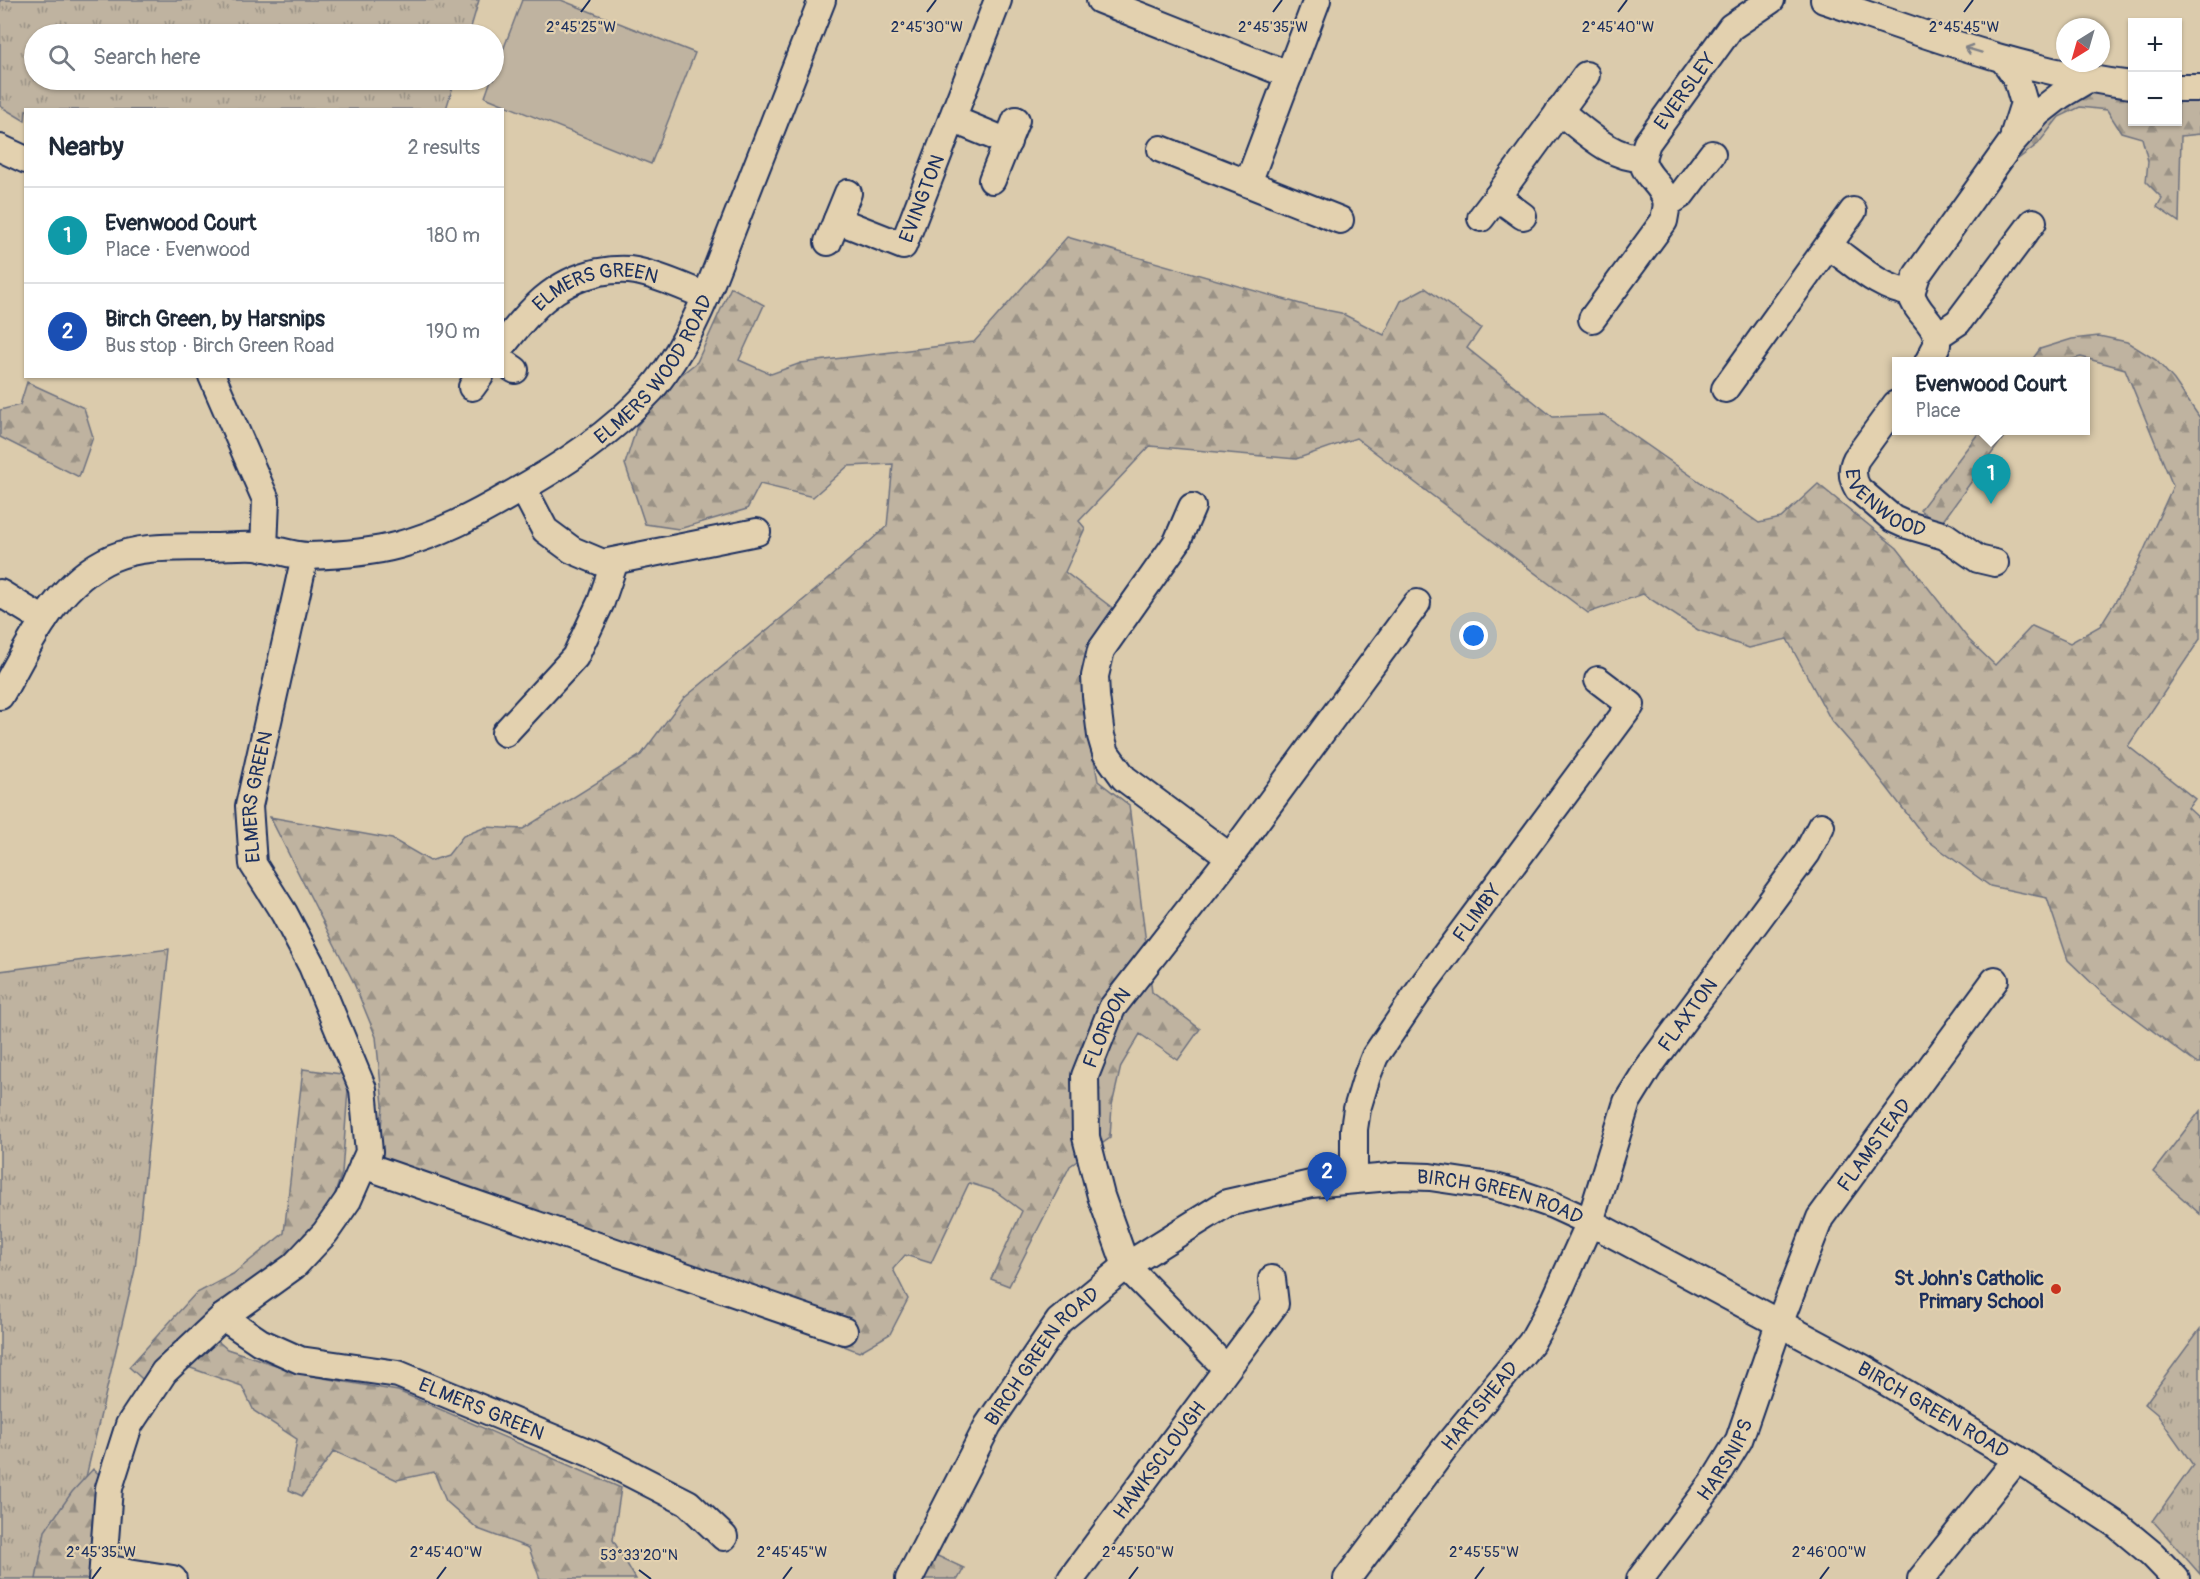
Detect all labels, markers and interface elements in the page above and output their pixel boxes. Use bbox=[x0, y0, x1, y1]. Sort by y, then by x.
text: 2°45'25"W bbox=[546, 18, 616, 37]
text: 2°45'30"W bbox=[891, 18, 963, 37]
text: 2°45'35"W bbox=[1238, 18, 1308, 37]
text: 2°45'40"W bbox=[1582, 18, 1654, 37]
text: 2°45'45"W bbox=[1929, 18, 1999, 37]
north arrow bbox=[2056, 18, 2110, 72]
map controls bbox=[2128, 18, 2182, 126]
button: + bbox=[2128, 18, 2182, 72]
search box bbox=[24, 24, 504, 90]
icon: search bbox=[45, 41, 78, 74]
text: Search here bbox=[93, 43, 200, 71]
one-way arrow bbox=[1964, 44, 1983, 55]
street label: EVERSLEY bbox=[1648, 47, 1721, 135]
button: − bbox=[2128, 72, 2182, 126]
text: Nearby bbox=[48, 131, 124, 163]
text: 2 results bbox=[408, 135, 480, 160]
street label: EVINGTON bbox=[893, 151, 950, 246]
text: Evenwood Court bbox=[105, 209, 256, 237]
text: 1 bbox=[64, 223, 71, 248]
text: 180 m bbox=[426, 223, 480, 248]
text: Place · Evenwood bbox=[105, 237, 250, 262]
street label: ELMERS GREEN bbox=[527, 257, 662, 316]
street label: ELMERS WOOD ROAD bbox=[589, 291, 718, 449]
text: Birch Green, by Harsnips bbox=[105, 305, 325, 333]
text: 2 bbox=[62, 319, 73, 344]
text: 190 m bbox=[426, 319, 480, 344]
text: Bus stop · Birch Green Road bbox=[105, 333, 334, 358]
popup bbox=[1892, 357, 2090, 435]
text: Evenwood Court bbox=[1915, 370, 2067, 398]
text: Place bbox=[1915, 398, 1960, 423]
pin: 1 bbox=[1972, 454, 2010, 504]
street label: EVENWOOD bbox=[1840, 468, 1929, 542]
your location bbox=[1459, 621, 1488, 650]
street label: ELMERS GREEN bbox=[236, 729, 278, 864]
street label: FLIMBY bbox=[1447, 878, 1507, 947]
street label: FLAXTON bbox=[1652, 973, 1723, 1056]
street label: FLORDON bbox=[1077, 982, 1136, 1072]
street label: FLAMSTEAD bbox=[1831, 1093, 1916, 1196]
pin: 2 bbox=[1308, 1152, 1346, 1202]
street label: BIRCH GREEN ROAD bbox=[1417, 1164, 1587, 1230]
place label: St John's Catholic Primary School bbox=[1894, 1266, 2044, 1314]
street label: BIRCH GREEN ROAD bbox=[979, 1281, 1104, 1430]
marker: St John's Catholic Primary School bbox=[2049, 1282, 2063, 1296]
street label: BIRCH GREEN ROAD bbox=[1853, 1355, 2014, 1464]
street label: HARTSHEAD bbox=[1435, 1356, 1524, 1456]
street label: ELMERS GREEN bbox=[415, 1371, 548, 1446]
street label: HAWKSCLOUGH bbox=[1107, 1396, 1211, 1524]
street label: HARSNIPS bbox=[1691, 1416, 1758, 1505]
text: 2°45'35"W bbox=[66, 1543, 136, 1562]
text: 2°45'40"W bbox=[410, 1543, 482, 1562]
text: 2°45'45"W bbox=[757, 1543, 827, 1562]
text: 2°45'50"W bbox=[1102, 1543, 1174, 1562]
text: 2°45'55"W bbox=[1449, 1543, 1519, 1562]
text: 2°46'00"W bbox=[1792, 1543, 1867, 1562]
text: 53°33'20"N bbox=[600, 1546, 678, 1565]

